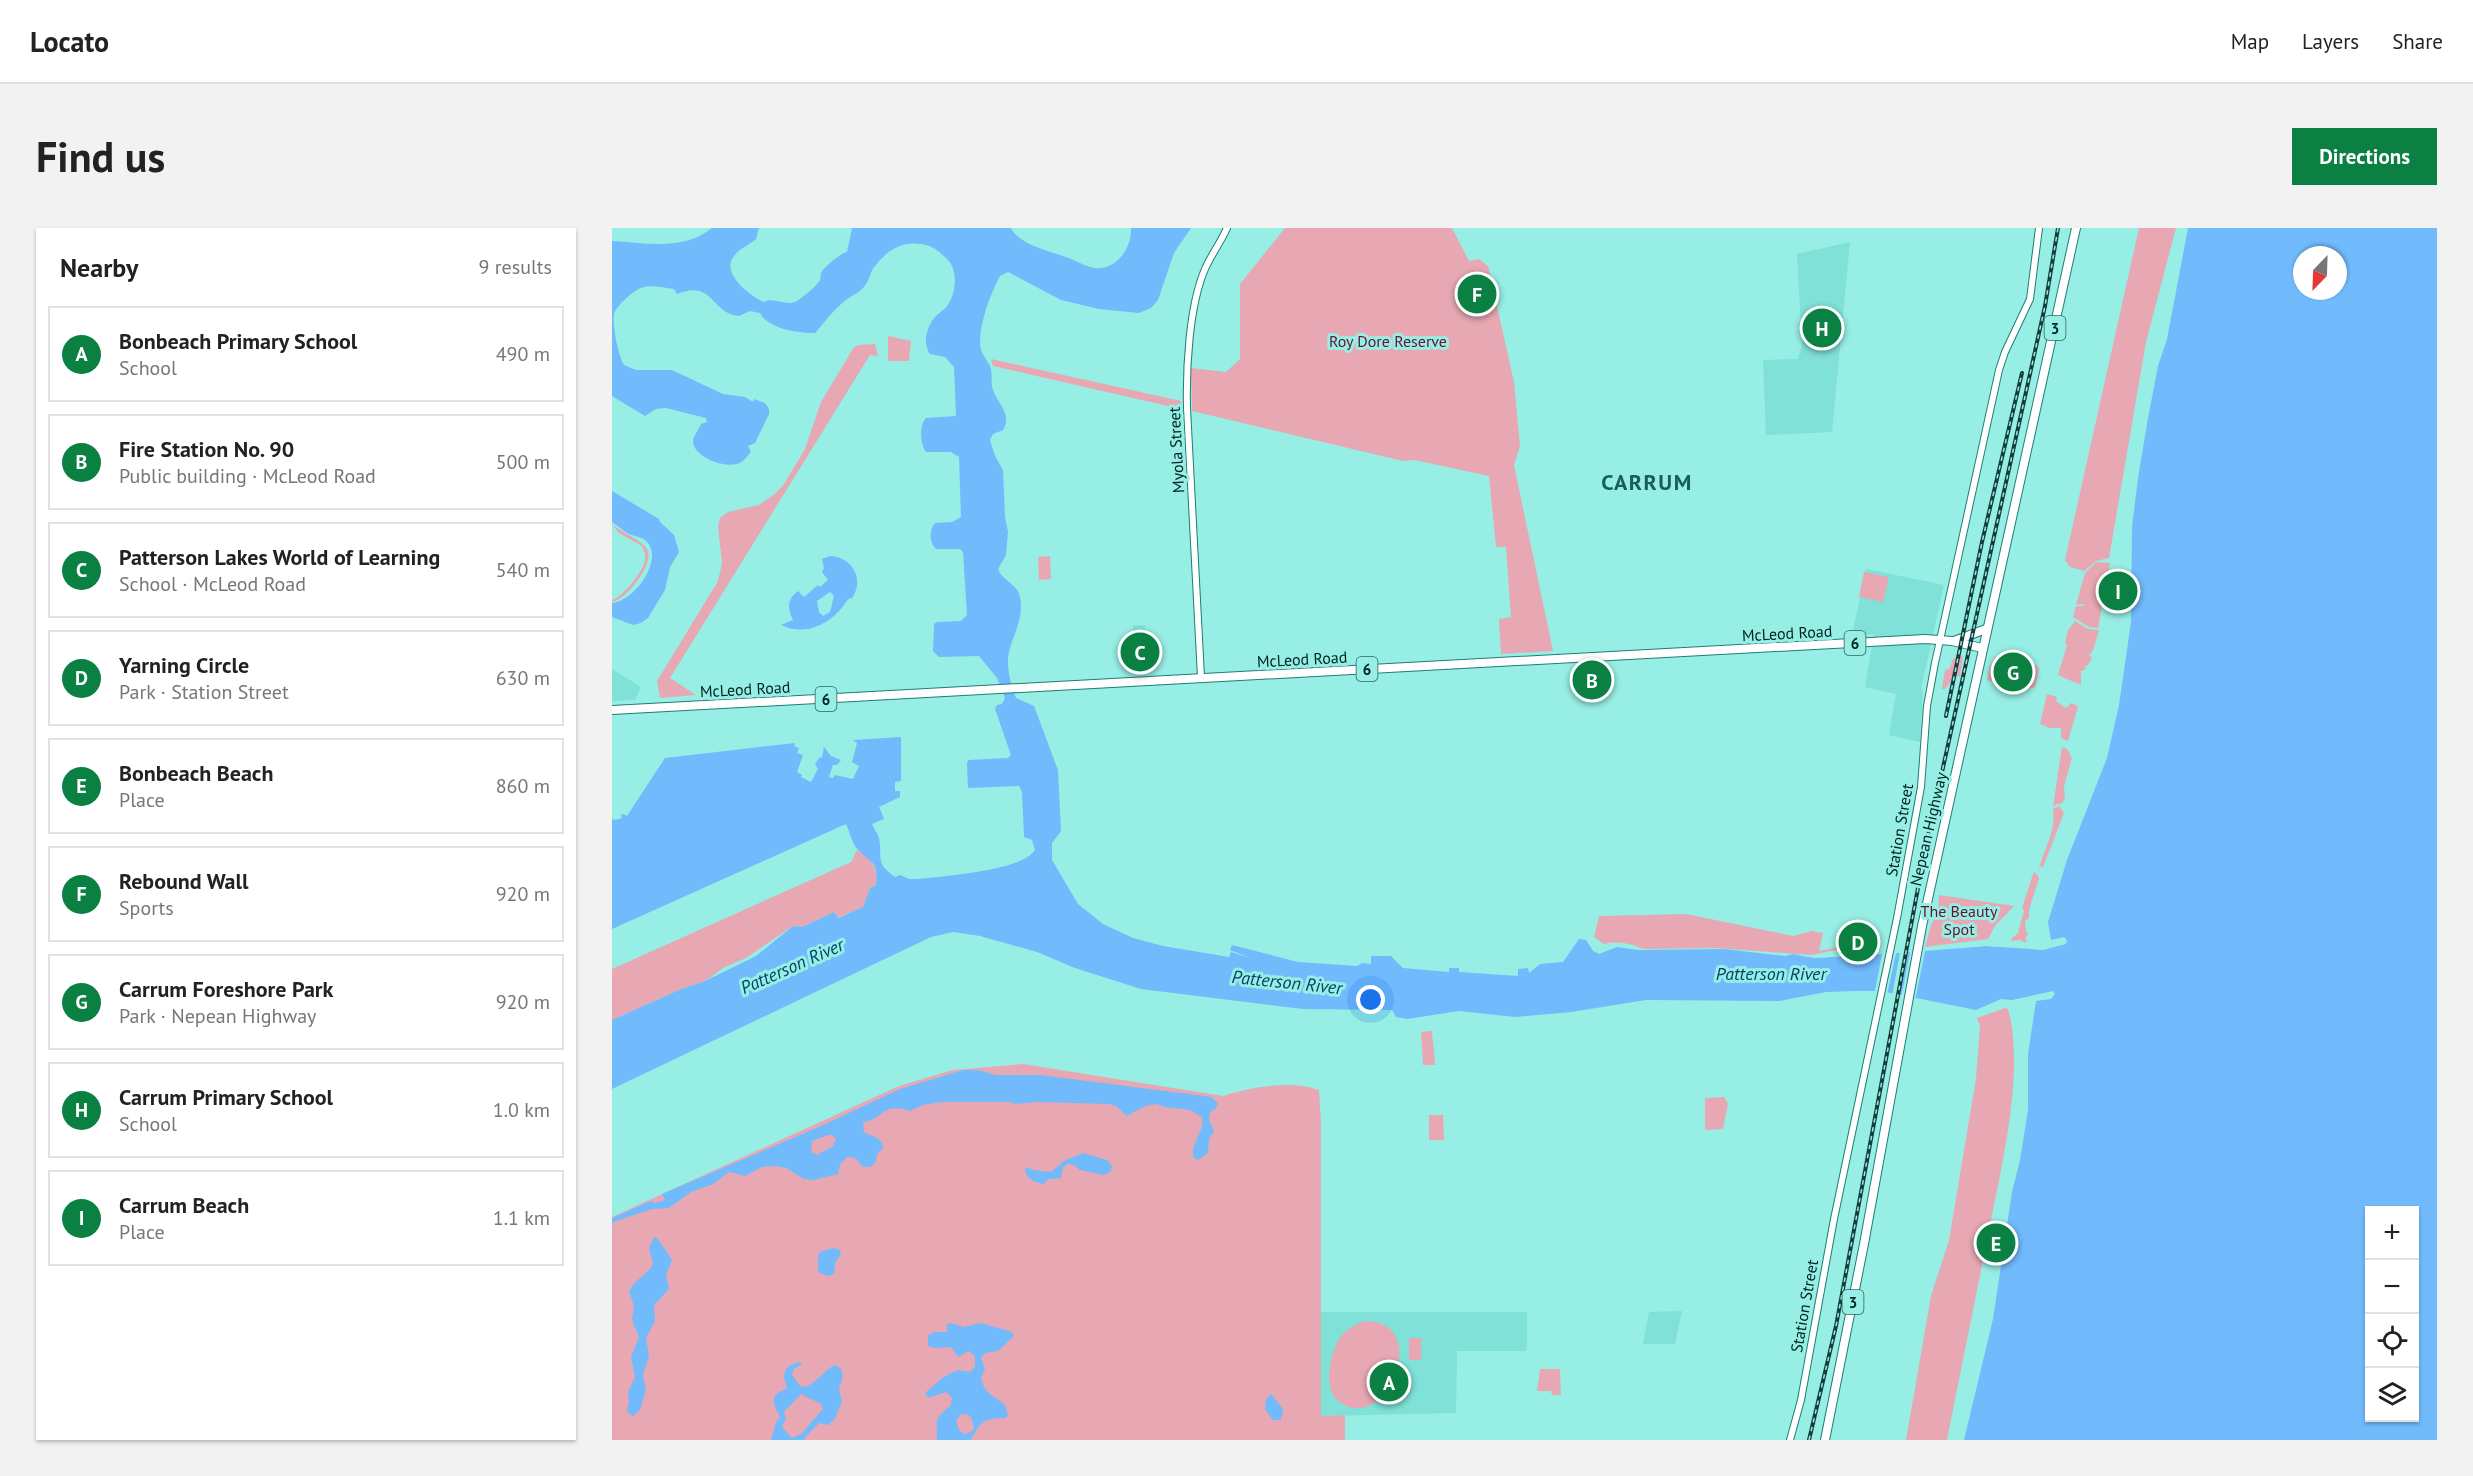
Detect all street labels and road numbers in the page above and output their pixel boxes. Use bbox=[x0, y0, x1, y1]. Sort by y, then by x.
road number: 3 bbox=[2044, 316, 2066, 340]
street label: Myola Street bbox=[1164, 406, 1188, 494]
street label: McLeod Road bbox=[1741, 621, 1833, 645]
road number: 6 bbox=[1844, 631, 1866, 655]
street label: McLeod Road bbox=[1256, 647, 1348, 671]
road number: 6 bbox=[1356, 657, 1378, 681]
street label: McLeod Road bbox=[699, 677, 791, 701]
road number: 6 bbox=[816, 687, 836, 711]
street label: Nepean Highway bbox=[1905, 770, 1951, 888]
street label: Station Street bbox=[1881, 781, 1917, 878]
street label: Station Street bbox=[1786, 1257, 1822, 1354]
road number: 3 bbox=[1842, 1290, 1864, 1314]

